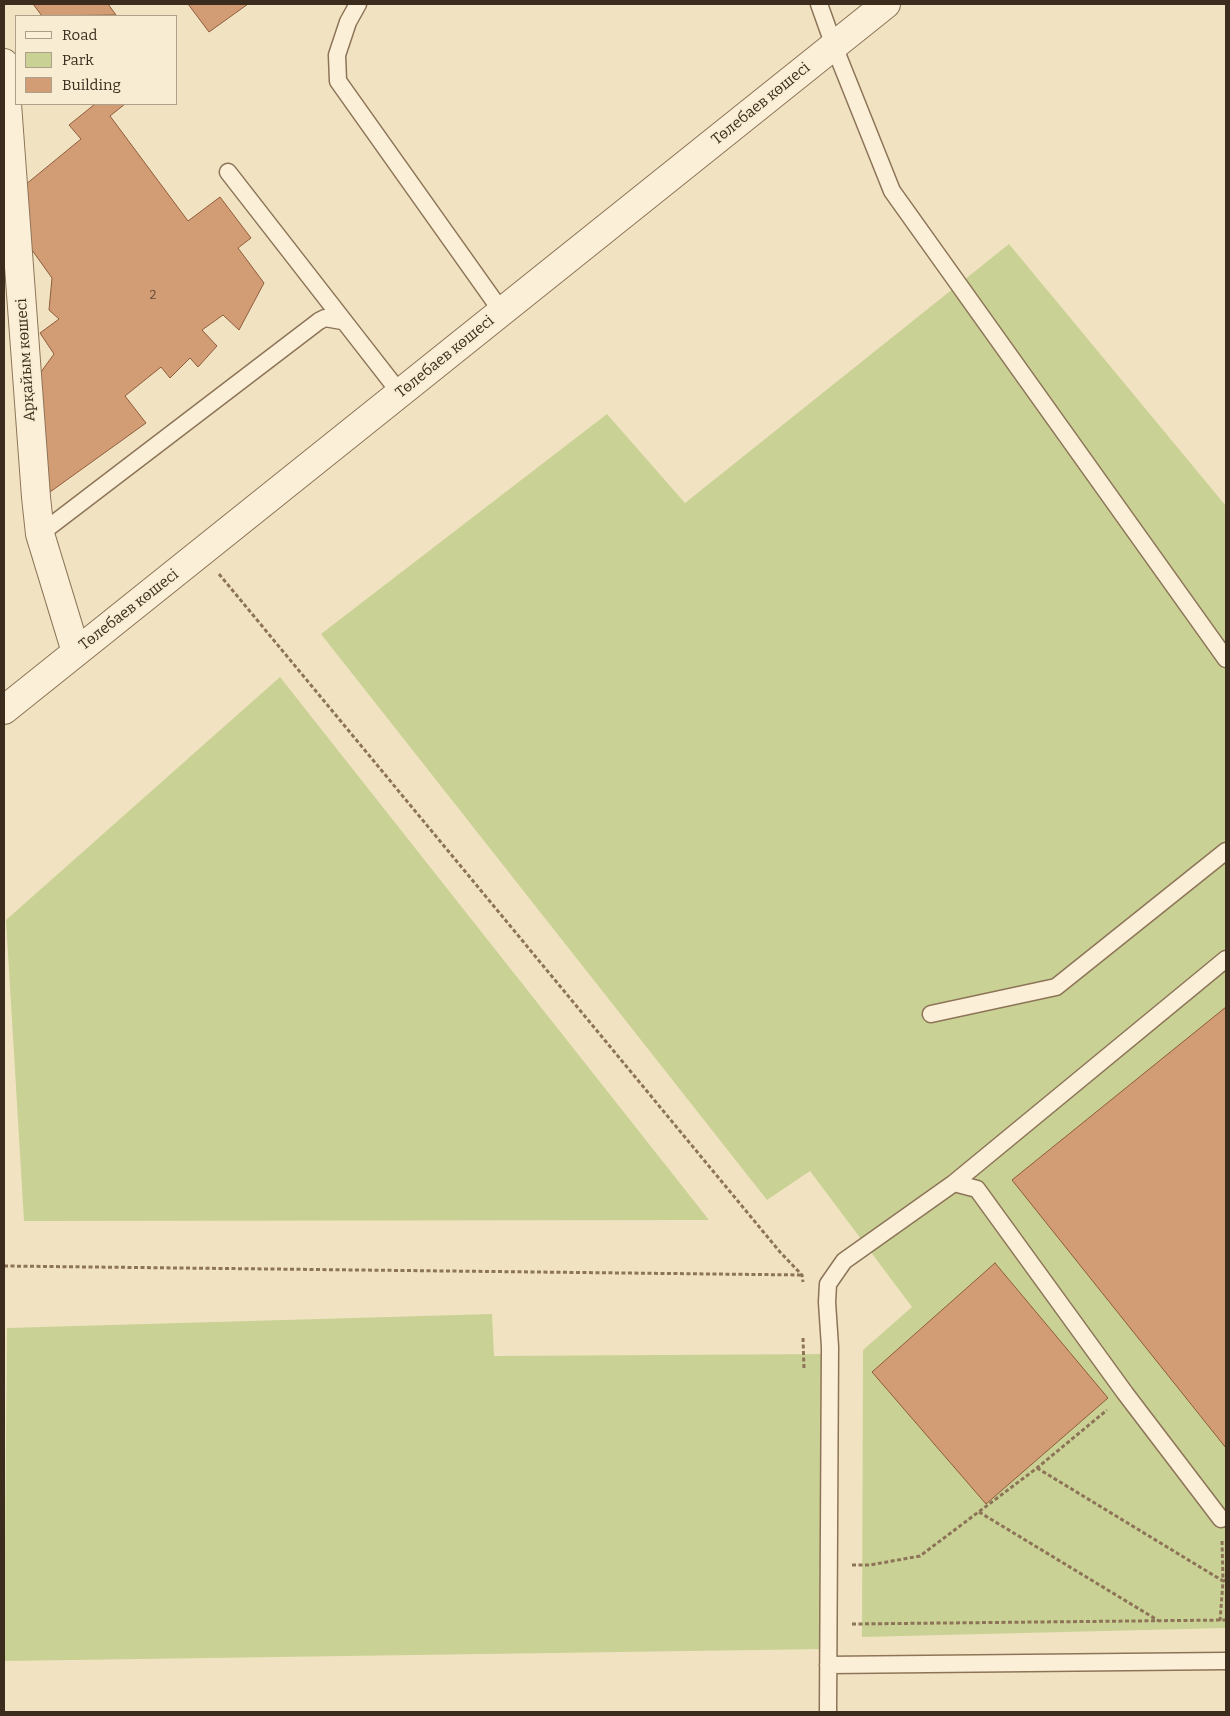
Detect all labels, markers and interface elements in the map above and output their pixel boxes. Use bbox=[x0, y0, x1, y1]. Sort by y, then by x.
legend bbox=[15, 15, 178, 105]
text: Road bbox=[62, 26, 97, 44]
text: Park bbox=[62, 51, 94, 69]
street label: Төлебаев көшесі bbox=[708, 59, 814, 149]
text: Building bbox=[62, 76, 121, 94]
house number: 2 bbox=[150, 289, 156, 303]
street label: Арқайым көшесі bbox=[13, 298, 39, 422]
street label: Төлебаев көшесі bbox=[392, 312, 498, 402]
street label: Төлебаев көшесі bbox=[76, 566, 182, 654]

